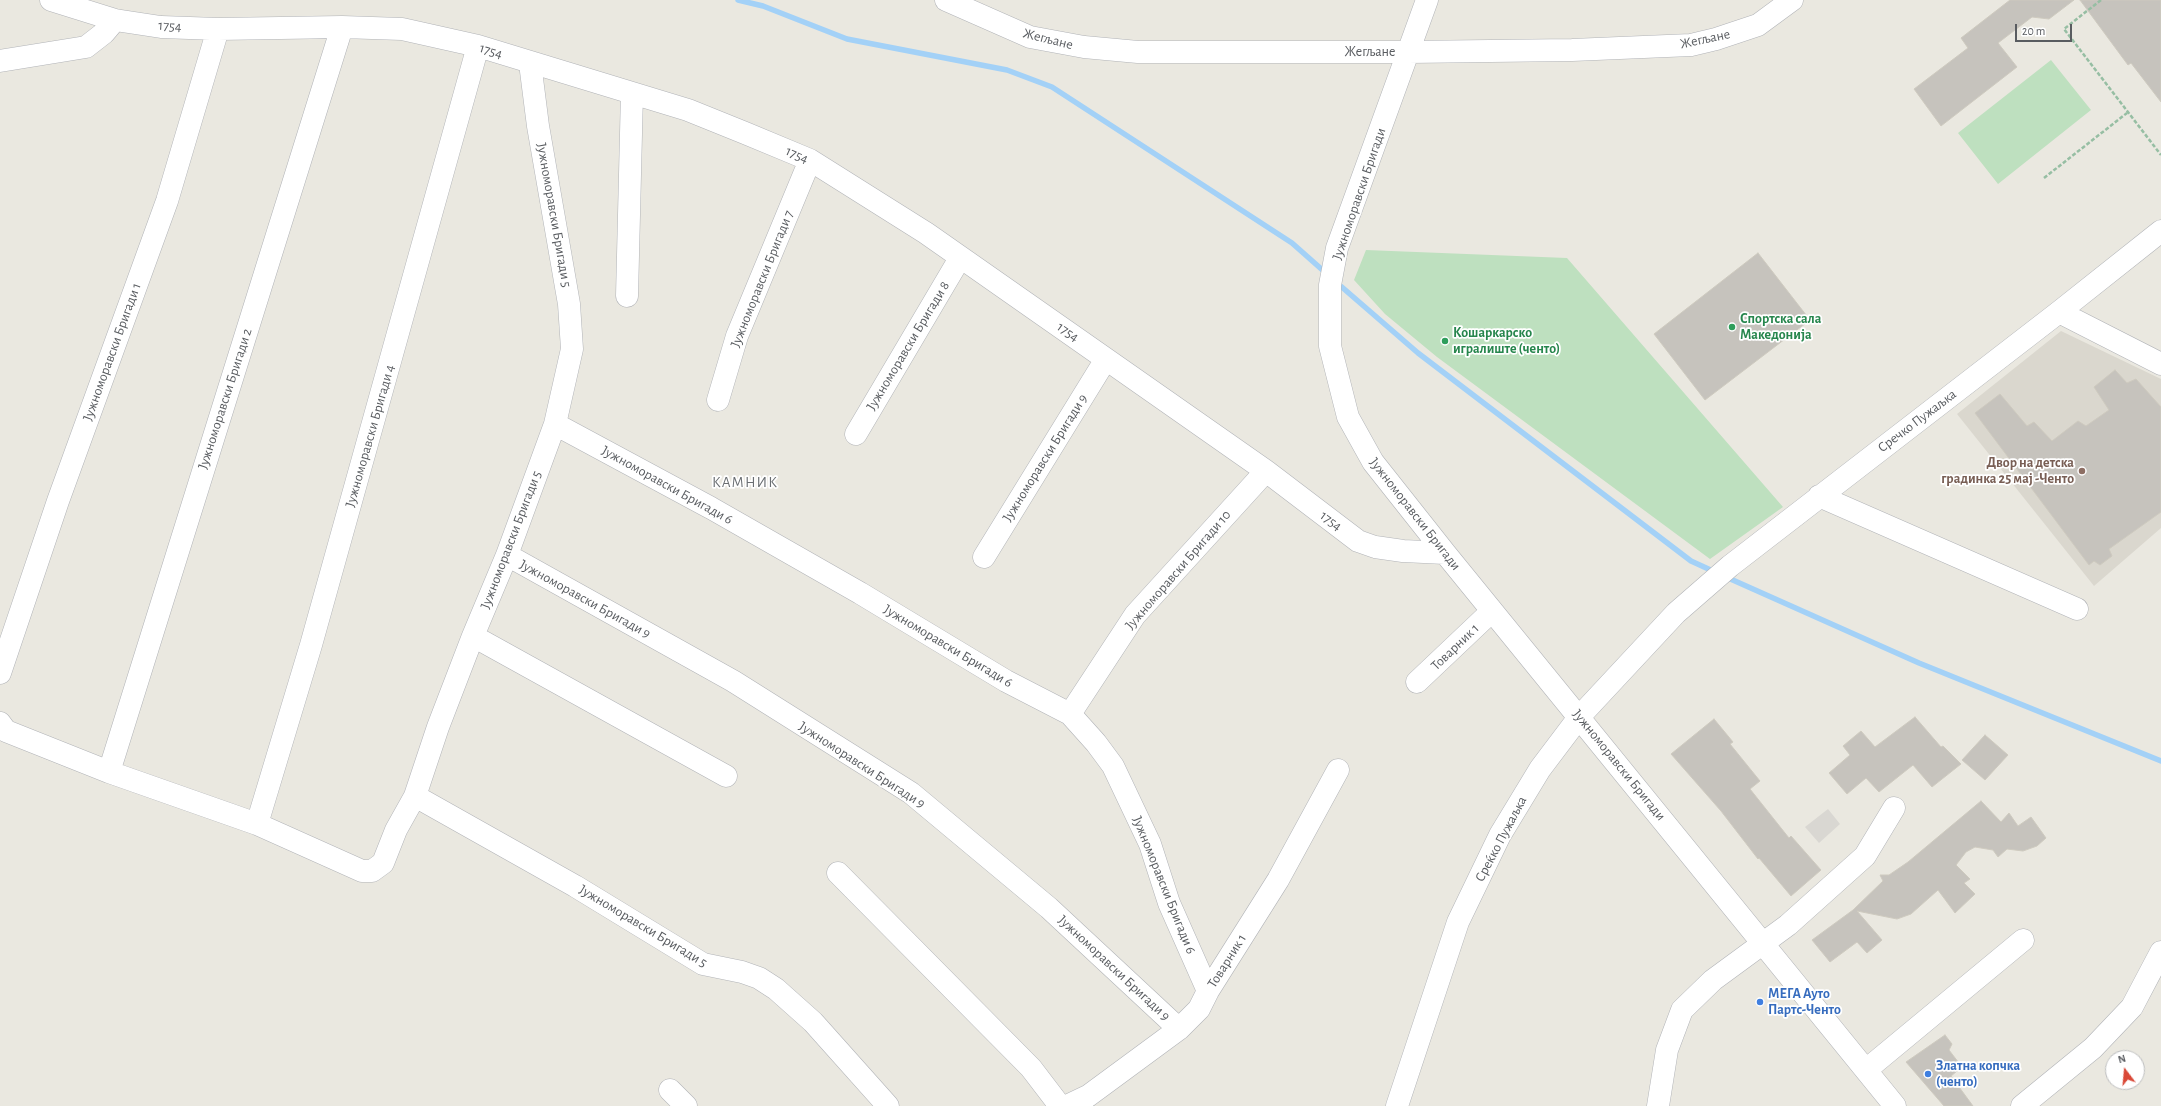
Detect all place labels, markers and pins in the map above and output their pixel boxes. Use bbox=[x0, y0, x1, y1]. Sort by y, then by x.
place label: Спортска сала Македонија bbox=[1740, 311, 1821, 344]
marker: Спортска сала Македонија bbox=[1727, 322, 1737, 332]
place label: Кошаркарско игралиште (ченто) bbox=[1453, 325, 1560, 358]
marker: Кошаркарско игралиште (ченто) bbox=[1440, 336, 1450, 346]
place label: Двор на детска градинка 25 мај -Ченто bbox=[1941, 455, 2074, 488]
marker: Двор на детска градинка 25 мај -Ченто bbox=[2077, 466, 2087, 476]
place label: МЕГА Ауто Партс-Ченто bbox=[1768, 986, 1841, 1018]
marker: МЕГА Ауто Партс-Ченто bbox=[1755, 997, 1765, 1007]
place label: Златна копчка (ченто) bbox=[1936, 1058, 2020, 1090]
marker: Златна копчка (ченто) bbox=[1923, 1069, 1933, 1079]

